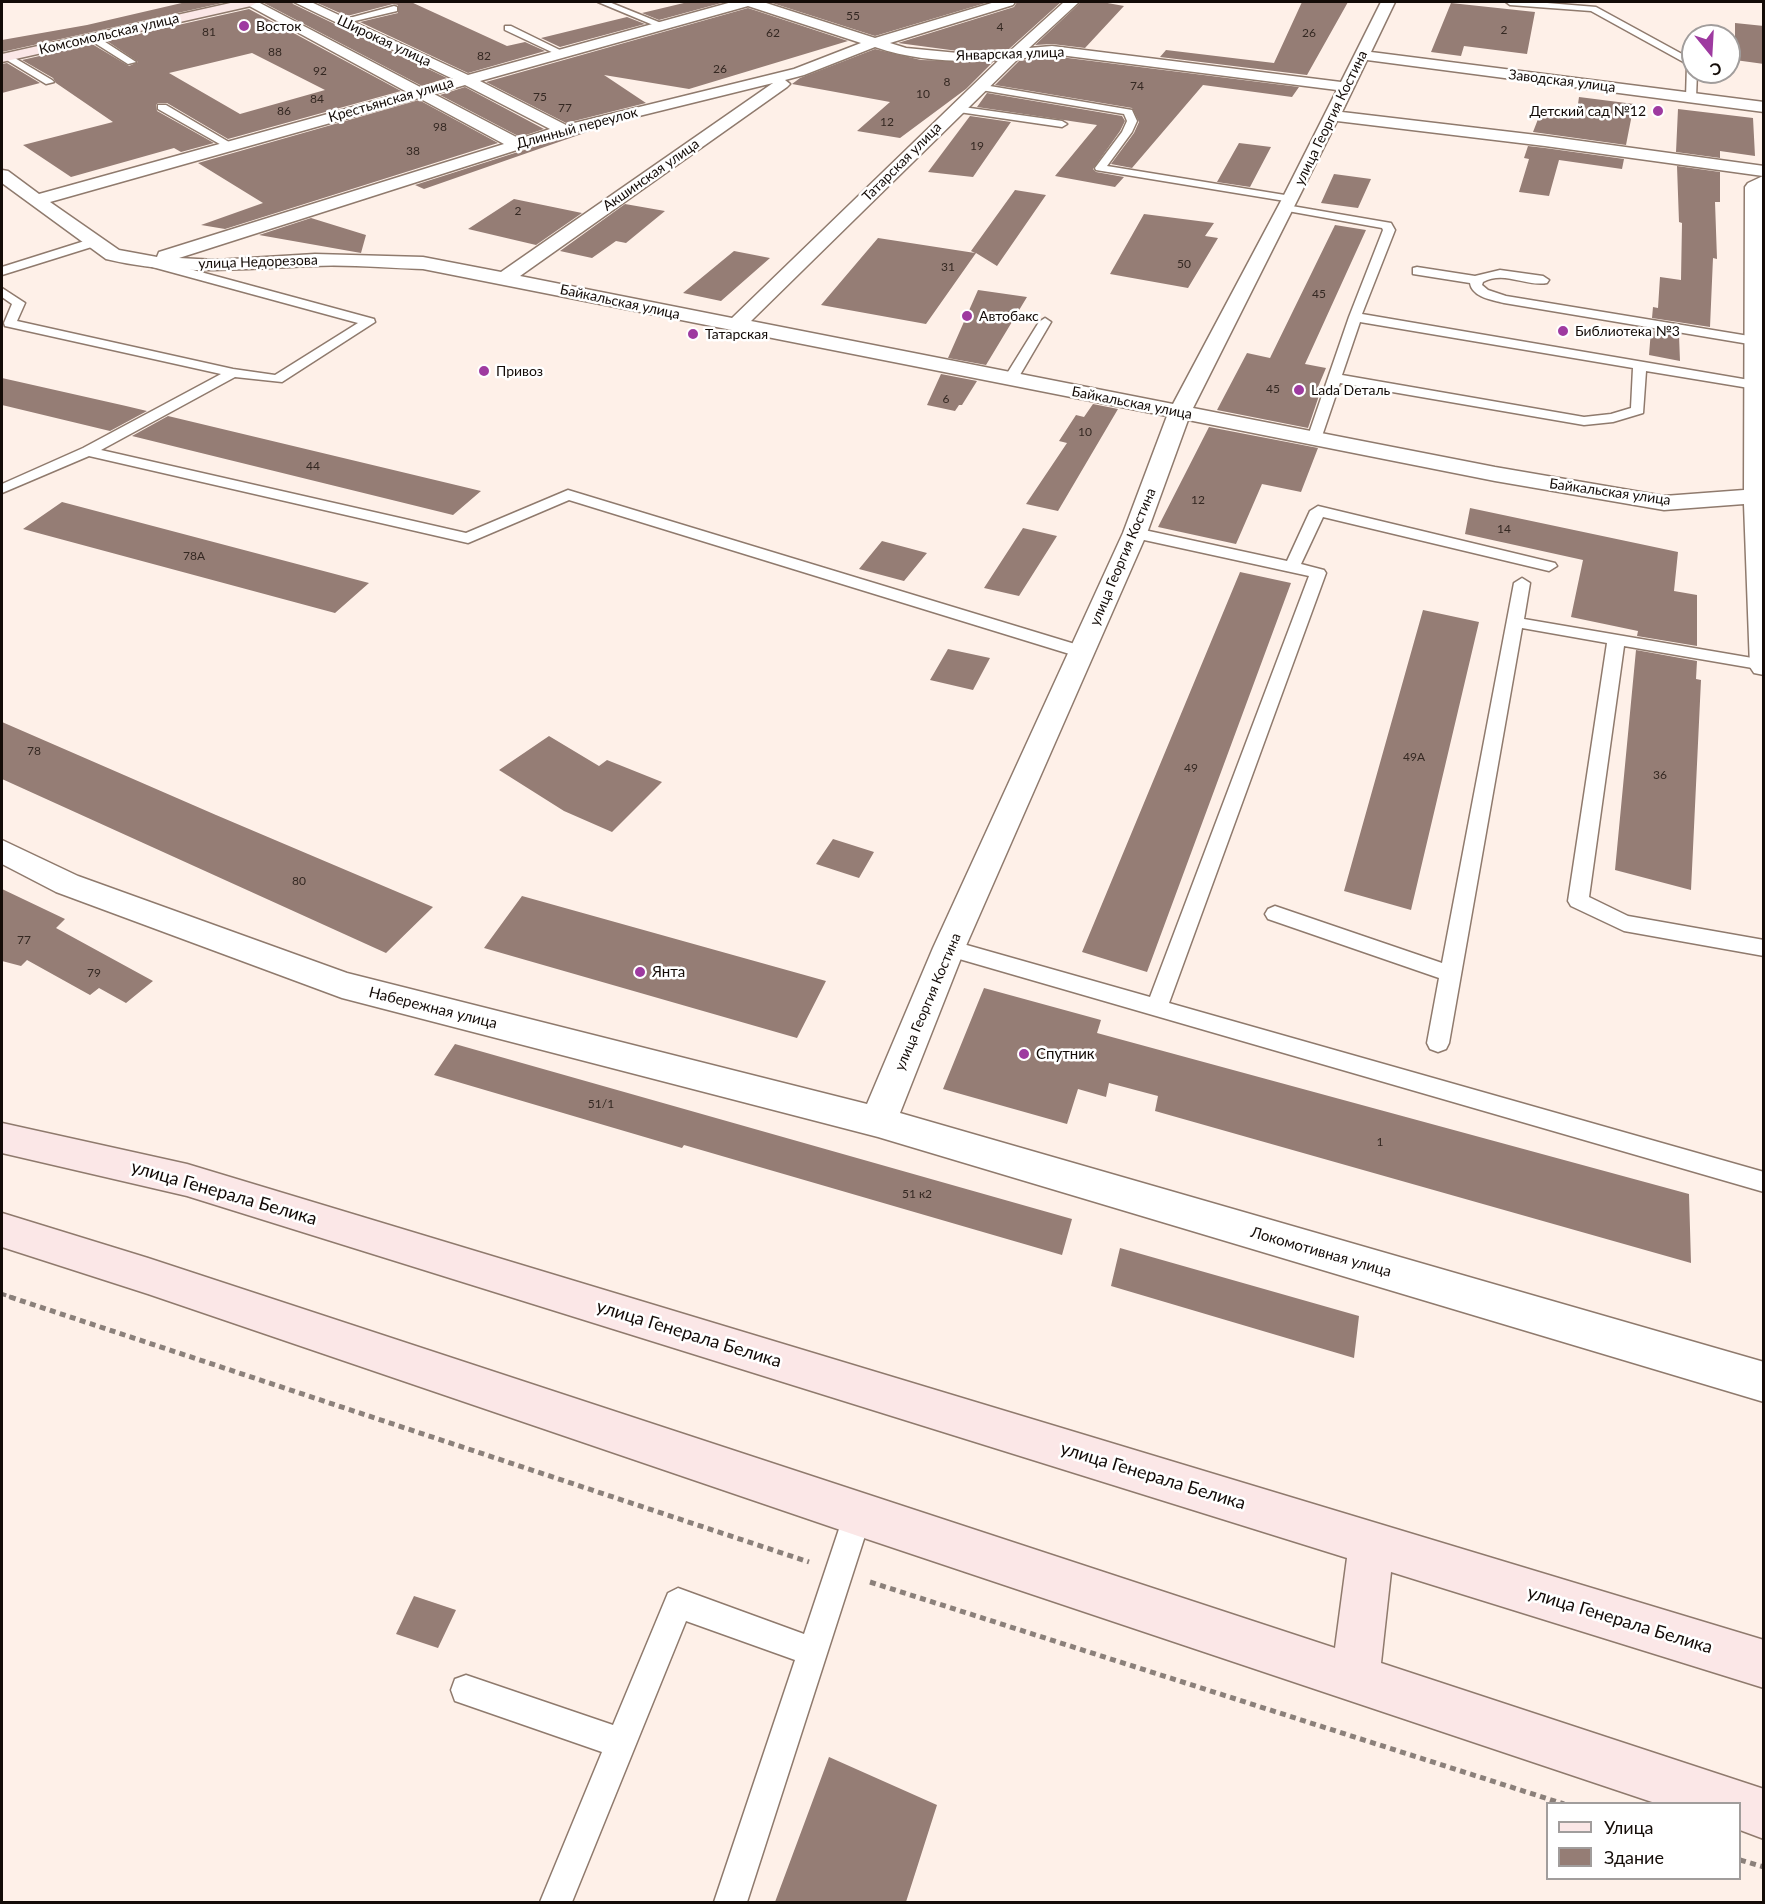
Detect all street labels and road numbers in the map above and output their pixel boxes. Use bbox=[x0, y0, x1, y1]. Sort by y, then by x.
street label: Комсомольская улица bbox=[37, 10, 181, 58]
street label: Широкая улица bbox=[334, 12, 434, 70]
street label: Январская улица bbox=[956, 44, 1064, 64]
street label: улица Георгия Костина bbox=[1291, 48, 1371, 188]
street label: Заводская улица bbox=[1508, 66, 1616, 96]
street label: Крестьянская улица bbox=[327, 74, 455, 126]
street label: Длинный переулок bbox=[514, 104, 640, 152]
street label: Татарская улица bbox=[859, 119, 945, 205]
street label: Акшинская улица bbox=[600, 136, 702, 214]
street label: улица Недорезова bbox=[198, 252, 318, 272]
street label: Байкальская улица bbox=[558, 281, 682, 323]
street label: Байкальская улица bbox=[1070, 383, 1194, 423]
street label: Байкальская улица bbox=[1548, 475, 1672, 509]
street label: улица Георгия Костина bbox=[1086, 486, 1160, 628]
street label: улица Георгия Костина bbox=[891, 931, 965, 1073]
street label: Набережная улица bbox=[367, 983, 499, 1033]
street label: улица Генерала Белика bbox=[129, 1156, 319, 1230]
street label: Локомотивная улица bbox=[1249, 1223, 1393, 1281]
street label: улица Генерала Белика bbox=[594, 1296, 784, 1372]
street label: улица Генерала Белика bbox=[1058, 1438, 1248, 1514]
street label: улица Генерала Белика bbox=[1525, 1582, 1715, 1658]

